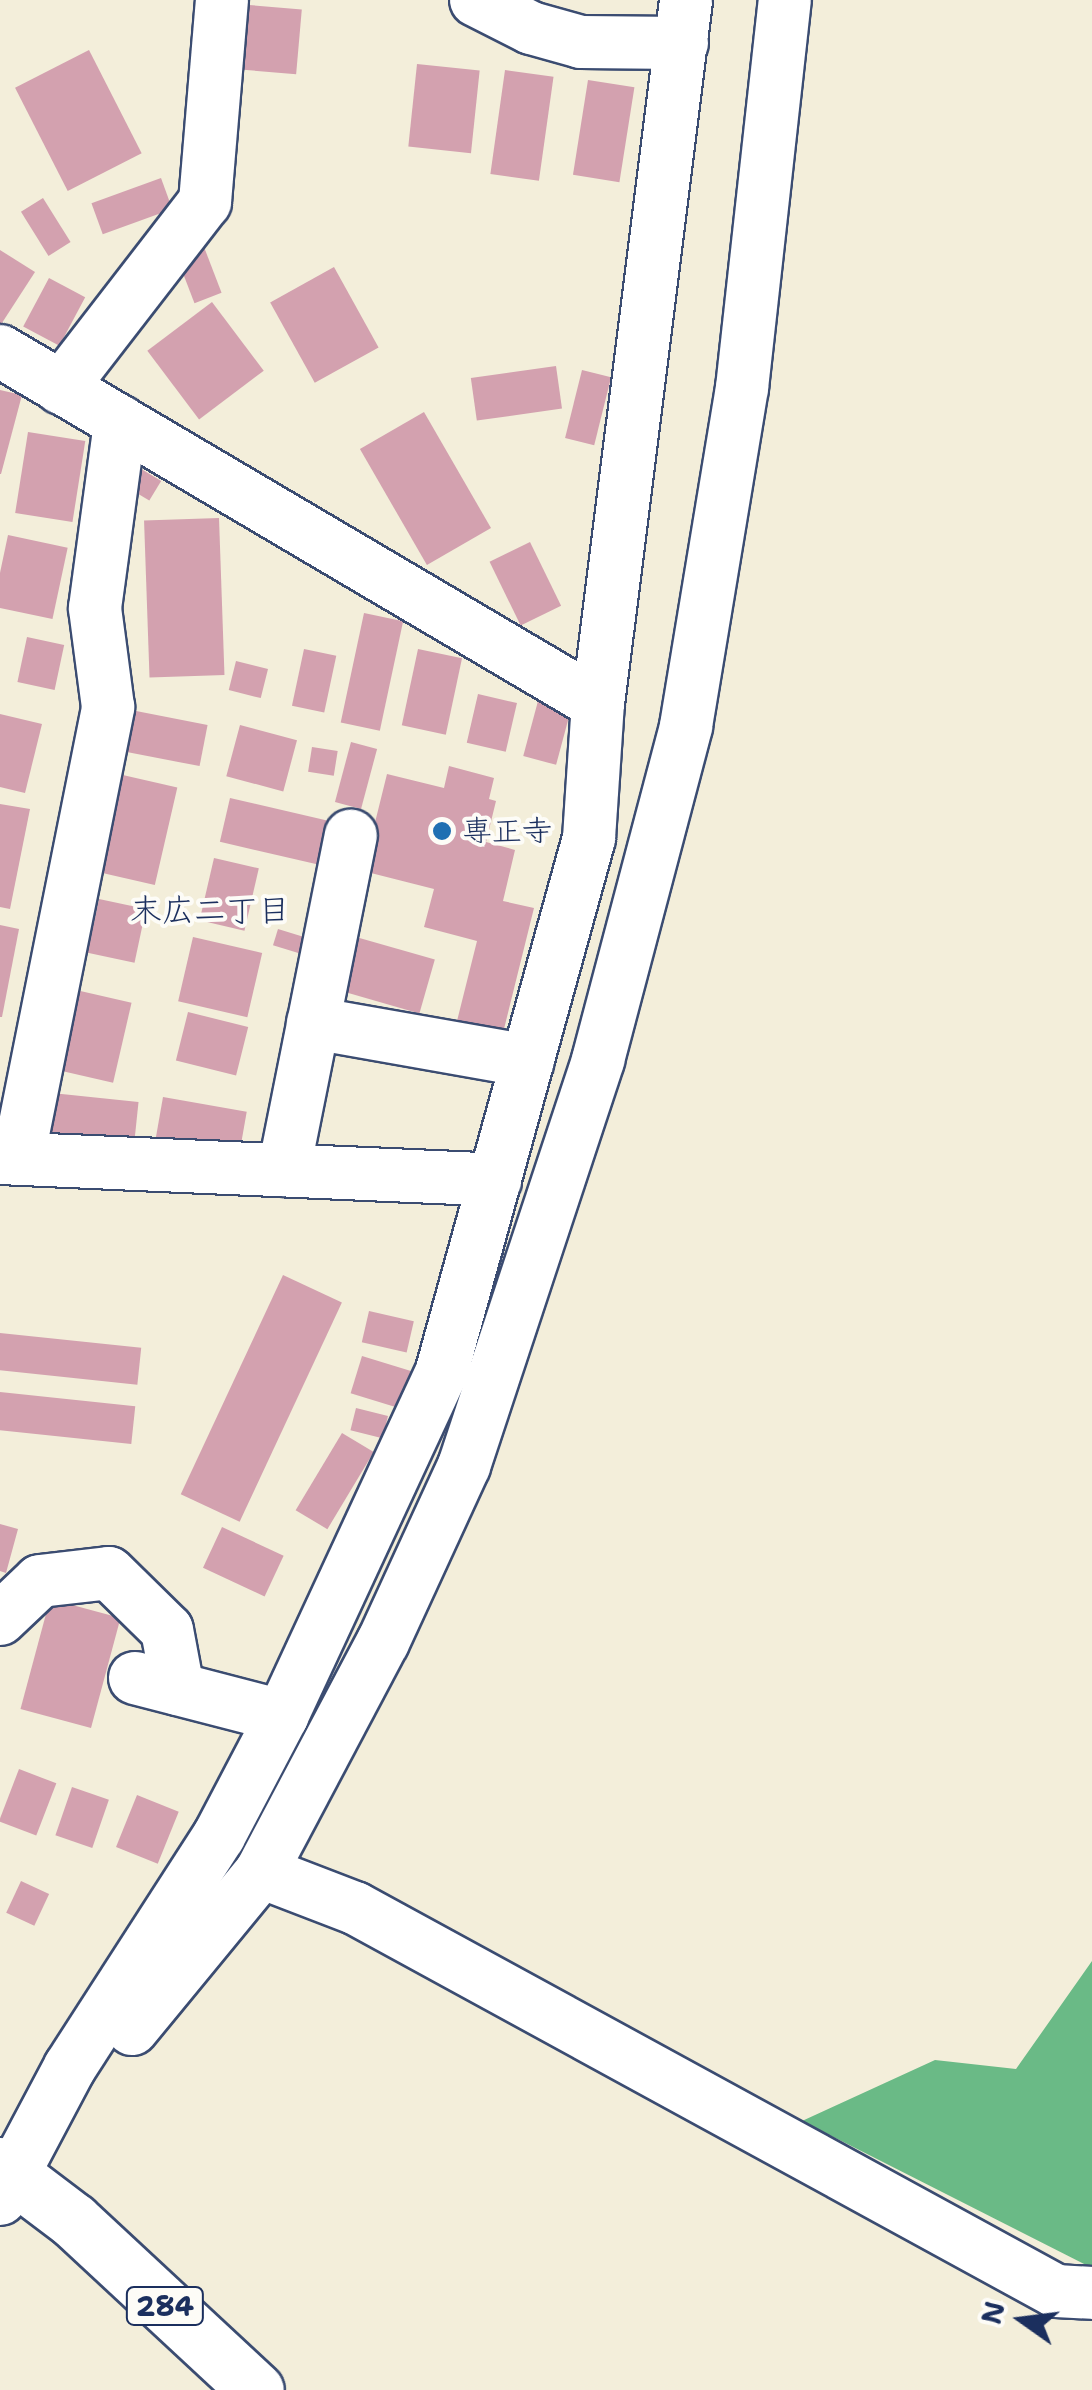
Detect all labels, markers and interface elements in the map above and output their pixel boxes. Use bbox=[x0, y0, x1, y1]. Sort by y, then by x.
place label: 専正寺 bbox=[462, 813, 552, 849]
marker: 専正寺 bbox=[431, 820, 453, 842]
district label: 末広二丁目 bbox=[130, 891, 290, 929]
north arrow bbox=[972, 2270, 1072, 2370]
road number: 284 bbox=[125, 2283, 205, 2329]
text: N bbox=[972, 2297, 1014, 2328]

